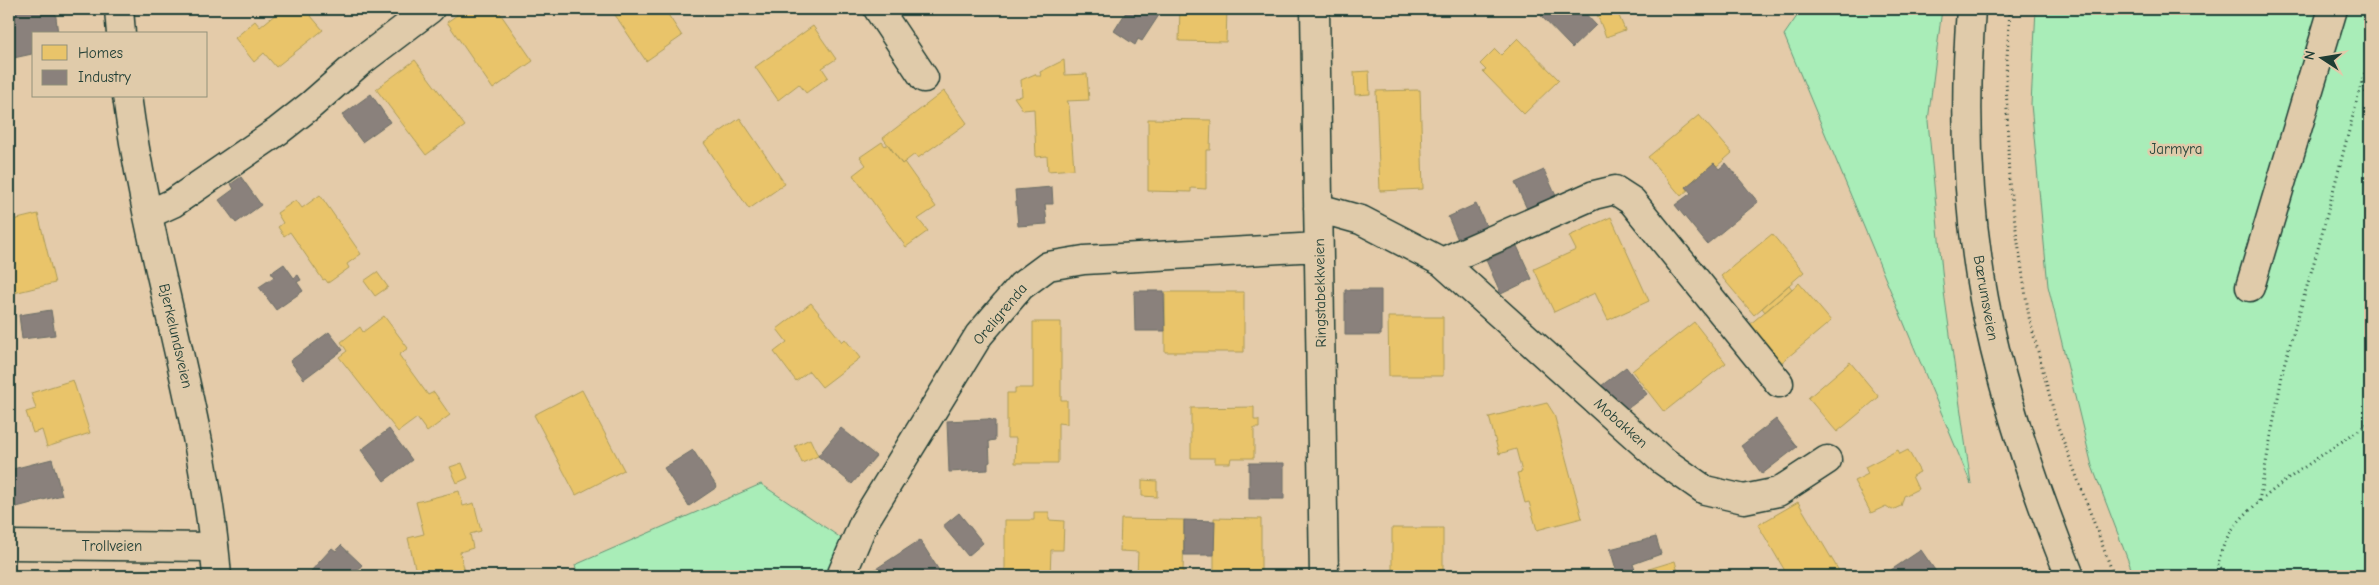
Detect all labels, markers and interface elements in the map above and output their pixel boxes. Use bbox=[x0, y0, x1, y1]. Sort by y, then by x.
legend bbox=[32, 32, 208, 98]
north arrow bbox=[2296, 32, 2346, 82]
text: Homes bbox=[78, 44, 123, 62]
text: N bbox=[2301, 49, 2319, 62]
text: Industry bbox=[78, 68, 131, 86]
park label: Jarmyra bbox=[2149, 140, 2203, 158]
street label: Ringstabekkveien bbox=[1310, 238, 1330, 348]
street label: Bærumsveien bbox=[1970, 254, 2002, 342]
street label: Oreligrenda bbox=[969, 280, 1031, 348]
street label: Bjerkelundsveien bbox=[155, 282, 197, 390]
street label: Mobakken bbox=[1590, 394, 1652, 452]
street label: Trollveien bbox=[82, 537, 142, 555]

